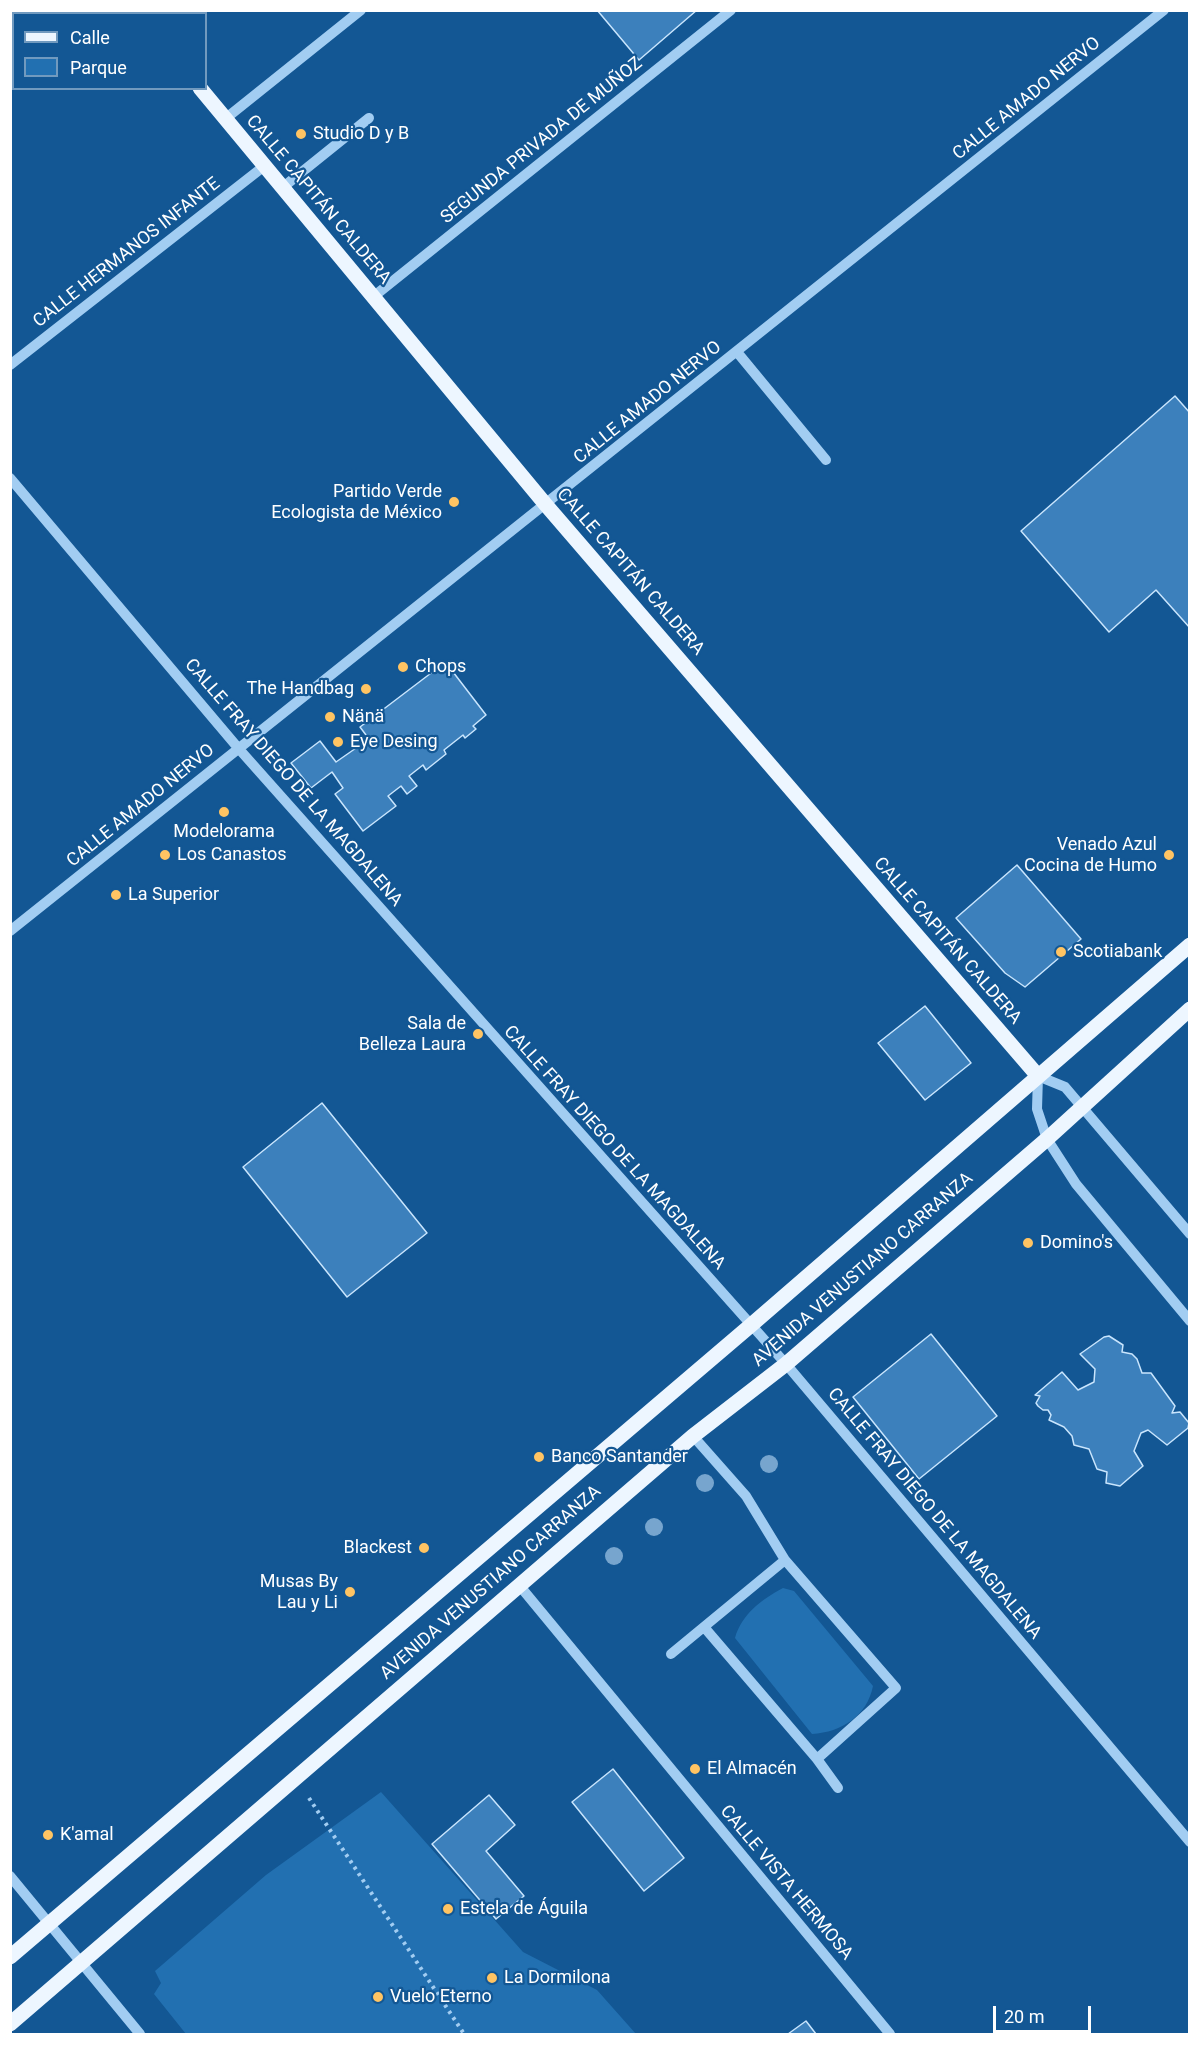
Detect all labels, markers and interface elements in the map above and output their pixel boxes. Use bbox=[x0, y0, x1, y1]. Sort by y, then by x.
legend bbox=[12, 12, 207, 90]
text: Calle bbox=[70, 27, 110, 48]
street label: CALLE AMADO NERVO bbox=[949, 33, 1105, 165]
street label: SEGUNDA PRIVADA DE MUÑOZ bbox=[437, 53, 647, 229]
text: Parque bbox=[70, 57, 127, 78]
street label: CALLE CAPITÁN CALDERA bbox=[241, 111, 395, 289]
place label: Studio D y B bbox=[313, 123, 409, 145]
marker: Studio D y B bbox=[294, 127, 308, 141]
street label: CALLE HERMANOS INFANTE bbox=[29, 173, 225, 333]
street label: CALLE AMADO NERVO bbox=[570, 337, 726, 469]
place label: Partido Verde Ecologista de México bbox=[271, 481, 442, 524]
street label: CALLE CAPITÁN CALDERA bbox=[552, 484, 708, 660]
marker: Partido Verde Ecologista de México bbox=[447, 495, 461, 509]
street label: CALLE FRAY DIEGO DE LA MAGDALENA bbox=[179, 655, 407, 911]
place label: Chops bbox=[415, 656, 466, 678]
marker: Chops bbox=[396, 660, 410, 674]
place label: The Handbag bbox=[247, 678, 354, 700]
marker: The Handbag bbox=[359, 682, 373, 696]
place label: Nänä bbox=[342, 706, 384, 728]
marker: Nänä bbox=[323, 710, 337, 724]
place label: Eye Desing bbox=[350, 731, 437, 753]
marker: Eye Desing bbox=[331, 735, 345, 749]
street label: CALLE AMADO NERVO bbox=[63, 740, 219, 872]
marker: Modelorama bbox=[217, 805, 231, 819]
place label: Modelorama bbox=[173, 821, 275, 843]
place label: Venado Azul Cocina de Humo bbox=[1024, 834, 1157, 876]
place label: Los Canastos bbox=[177, 844, 287, 866]
marker: Los Canastos bbox=[158, 848, 172, 862]
marker: Venado Azul Cocina de Humo bbox=[1162, 848, 1176, 862]
street label: CALLE CAPITÁN CALDERA bbox=[869, 853, 1025, 1029]
place label: La Superior bbox=[128, 884, 219, 906]
marker: La Superior bbox=[109, 888, 123, 902]
place label: Scotiabank bbox=[1073, 941, 1162, 963]
marker: Scotiabank bbox=[1054, 945, 1068, 959]
place label: Sala de Belleza Laura bbox=[359, 1013, 466, 1056]
street label: CALLE FRAY DIEGO DE LA MAGDALENA bbox=[499, 1021, 729, 1275]
marker: Sala de Belleza Laura bbox=[471, 1027, 485, 1041]
street label: AVENIDA VENUSTIANO CARRANZA bbox=[748, 1168, 978, 1372]
place label: Domino's bbox=[1040, 1232, 1113, 1254]
marker: Domino's bbox=[1021, 1236, 1035, 1250]
street label: CALLE FRAY DIEGO DE LA MAGDALENA bbox=[822, 1384, 1046, 1644]
place label: Banco Santander bbox=[551, 1446, 688, 1468]
marker: Banco Santander bbox=[532, 1450, 546, 1464]
street label: AVENIDA VENUSTIANO CARRANZA bbox=[376, 1481, 606, 1685]
place label: Blackest bbox=[344, 1537, 412, 1559]
marker: Blackest bbox=[417, 1541, 431, 1555]
place label: Musas By Lau y Li bbox=[260, 1571, 338, 1614]
marker: Musas By Lau y Li bbox=[343, 1585, 357, 1599]
place label: El Almacén bbox=[707, 1758, 797, 1780]
marker: El Almacén bbox=[688, 1762, 702, 1776]
street label: CALLE VISTA HERMOSA bbox=[715, 1801, 857, 1965]
place label: K'amal bbox=[60, 1824, 114, 1846]
marker: K'amal bbox=[41, 1828, 55, 1842]
place label: Estela de Águila bbox=[460, 1898, 588, 1920]
marker: Estela de Águila bbox=[441, 1902, 455, 1916]
place label: La Dormilona bbox=[504, 1967, 611, 1989]
marker: La Dormilona bbox=[485, 1971, 499, 1985]
place label: Vuelo Eterno bbox=[390, 1986, 492, 2008]
marker: Vuelo Eterno bbox=[371, 1990, 385, 2004]
scale bar bbox=[996, 1994, 1094, 2032]
text: 20 m bbox=[1004, 2006, 1044, 2027]

